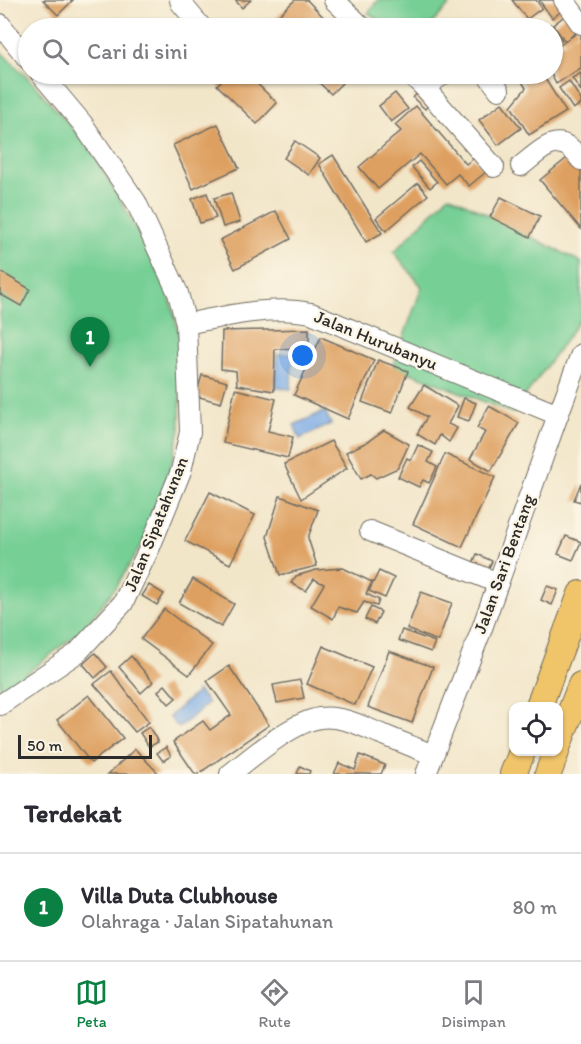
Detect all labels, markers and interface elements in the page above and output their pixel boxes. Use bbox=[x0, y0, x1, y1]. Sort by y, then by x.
search box bbox=[18, 18, 563, 84]
icon: search bbox=[39, 35, 72, 68]
text: Cari di sini bbox=[87, 38, 188, 65]
street label: Jalan Hurubanyu bbox=[311, 305, 441, 375]
pin: 1 bbox=[70, 318, 110, 367]
your location bbox=[288, 341, 317, 370]
street label: Jalan Sipatahunan bbox=[119, 453, 193, 595]
street label: Jalan Sari Bentang bbox=[469, 491, 540, 637]
map controls bbox=[509, 702, 563, 756]
button: locate bbox=[509, 702, 563, 756]
scale bar bbox=[18, 732, 152, 760]
text: 50 m bbox=[27, 736, 62, 755]
text: Terdekat bbox=[24, 797, 122, 829]
text: Villa Duta Clubhouse bbox=[81, 882, 278, 909]
text: 1 bbox=[39, 895, 48, 919]
text: 80 m bbox=[512, 895, 557, 919]
text: Olahraga · Jalan Sipatahunan bbox=[81, 909, 333, 933]
tab: Peta bbox=[75, 976, 108, 1031]
tab: Rute bbox=[258, 976, 291, 1031]
tab: Disimpan bbox=[441, 976, 506, 1031]

